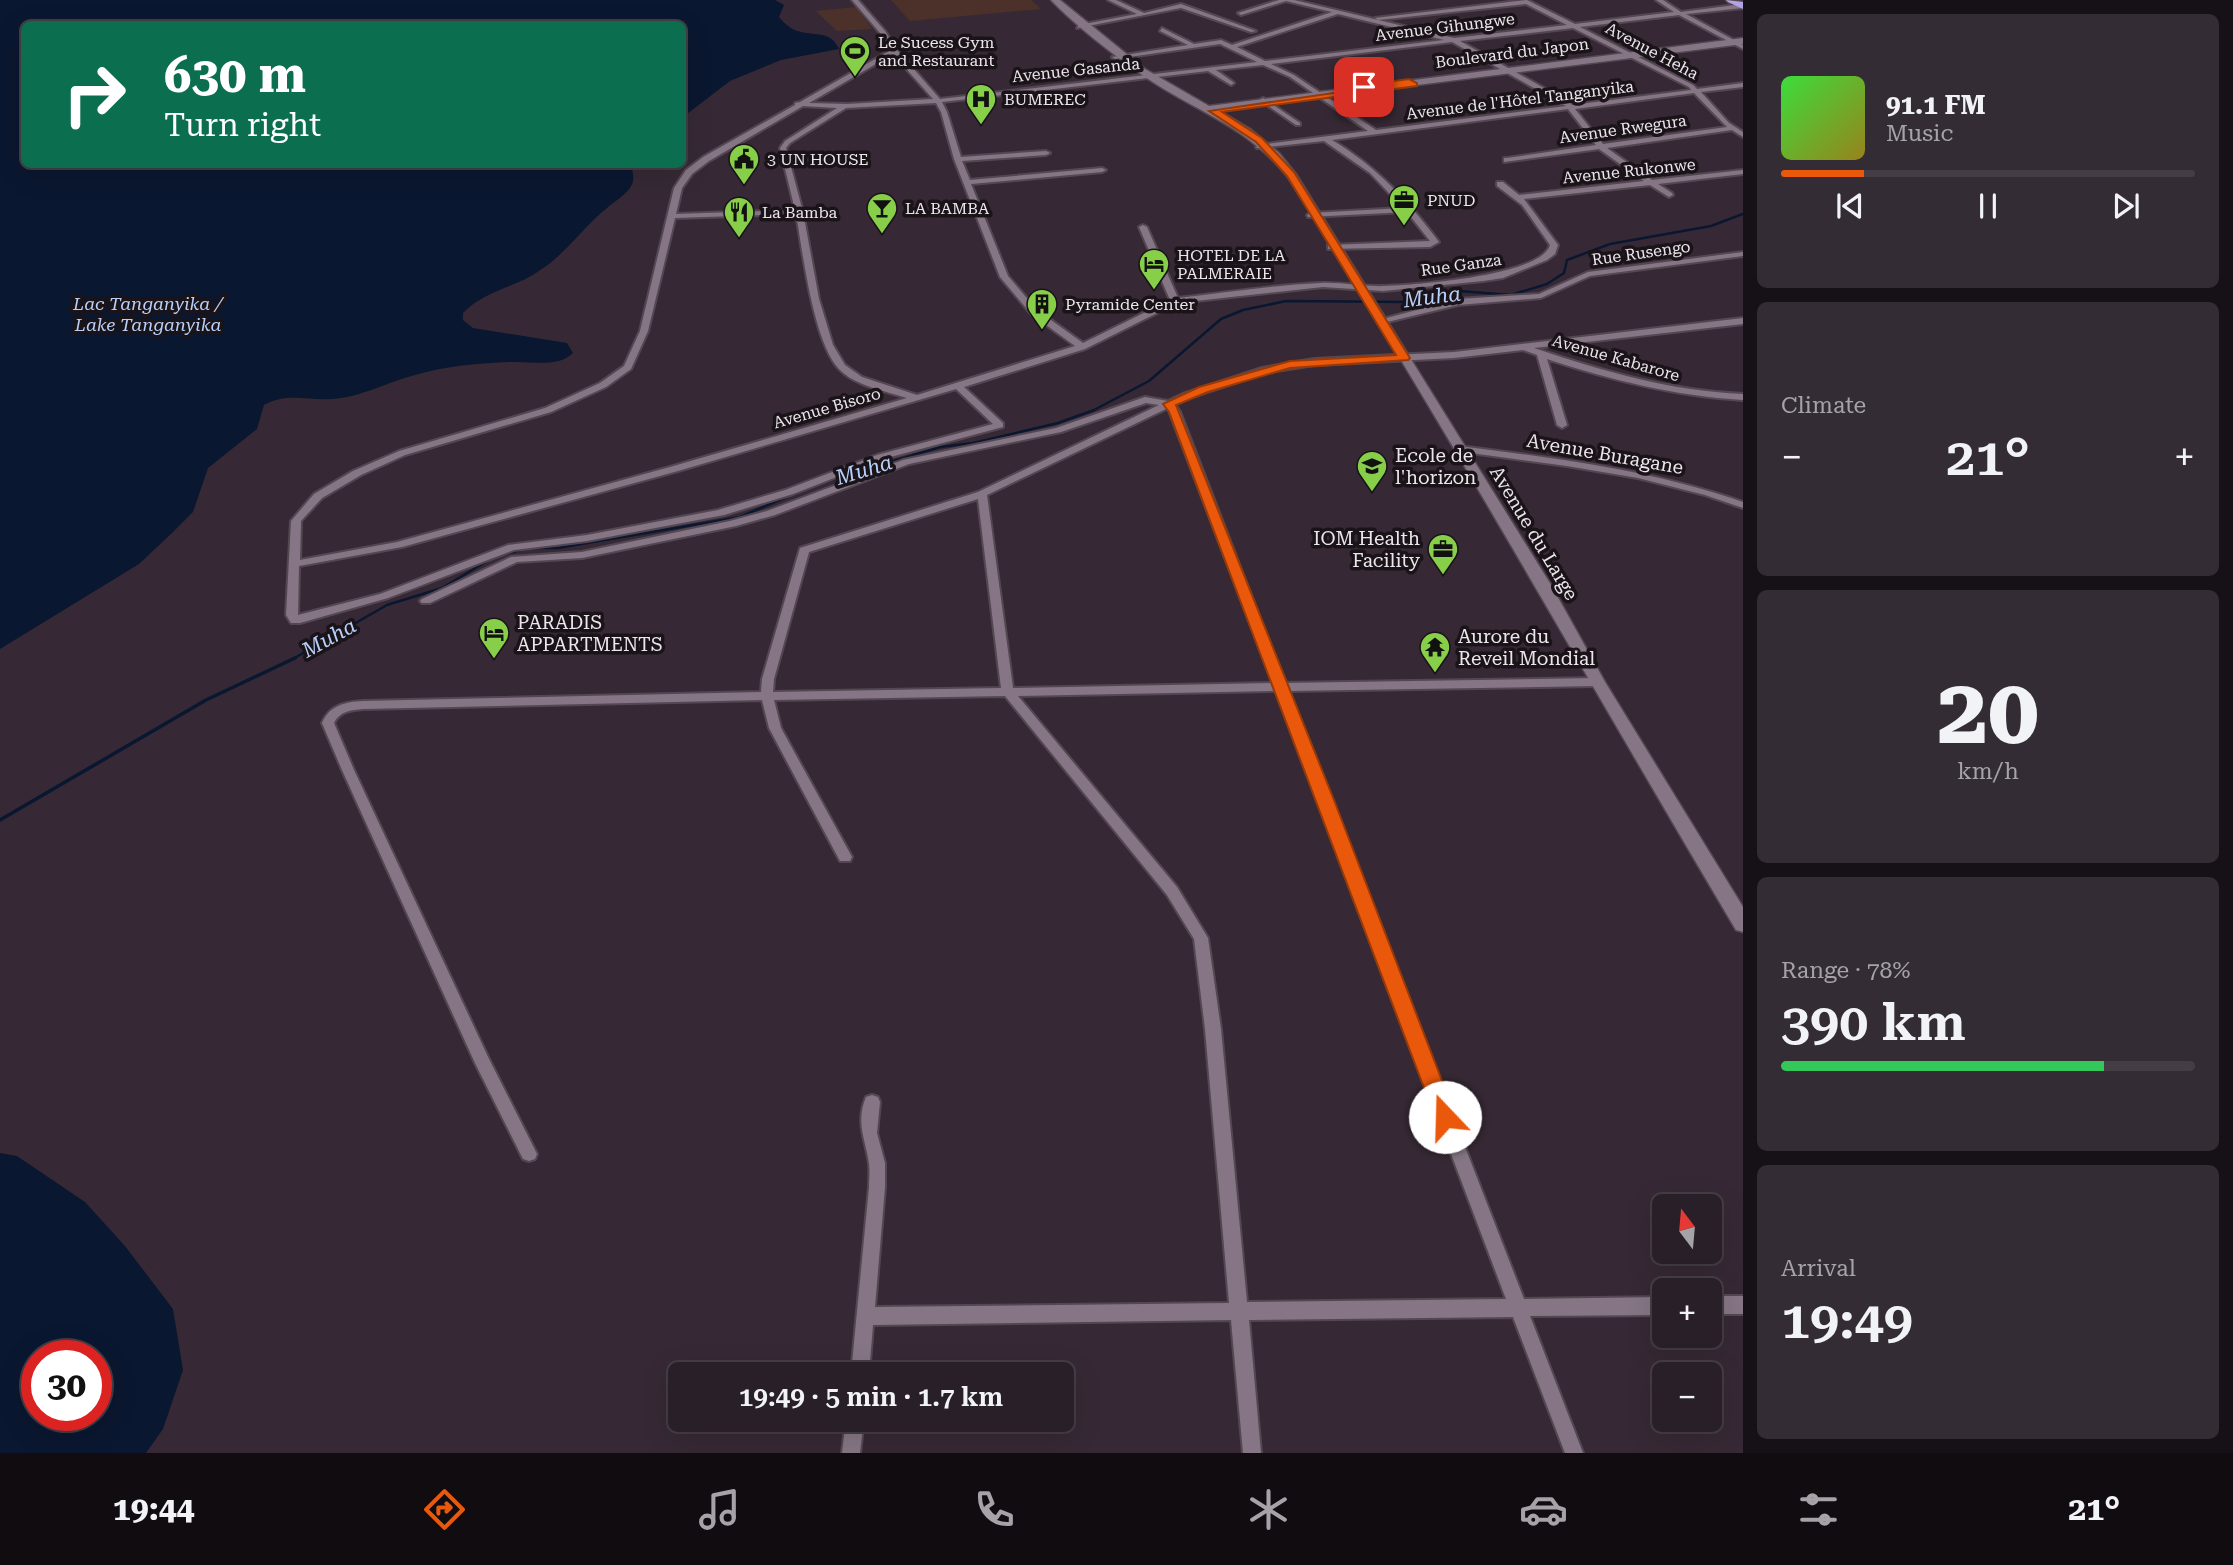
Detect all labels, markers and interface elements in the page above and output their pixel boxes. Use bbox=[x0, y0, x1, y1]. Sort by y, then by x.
street label: Avenue Gihungwe bbox=[1374, 9, 1516, 45]
street label: Avenue Heha bbox=[1602, 19, 1702, 84]
place label: Le Sucess Gym and Restaurant bbox=[878, 33, 995, 70]
sports icon: Le Sucess Gym and Restaurant bbox=[838, 34, 872, 78]
street label: Boulevard du Japon bbox=[1434, 34, 1590, 72]
text: 630 m bbox=[164, 47, 306, 104]
icon: right bbox=[49, 49, 140, 140]
street label: Avenue Gasanda bbox=[1011, 54, 1141, 86]
pin bbox=[1334, 57, 1394, 117]
icon: arrive bbox=[1345, 68, 1383, 106]
street label: Avenue de l'Hôtel Tanganyika bbox=[1405, 77, 1635, 123]
hospital icon: BUMEREC bbox=[964, 82, 998, 126]
place label: BUMEREC bbox=[1004, 90, 1086, 109]
text: 91.1 FM bbox=[1886, 90, 1986, 120]
text: Turn right bbox=[164, 106, 321, 144]
street label: Avenue Rwegura bbox=[1558, 111, 1688, 147]
text: Music bbox=[1886, 120, 1953, 147]
public building icon: 3 UN HOUSE bbox=[727, 142, 761, 186]
place label: 3 UN HOUSE bbox=[767, 150, 869, 169]
street label: Avenue Rukonwe bbox=[1562, 155, 1697, 187]
office icon: PNUD bbox=[1387, 183, 1421, 227]
icon: previous bbox=[1831, 187, 1869, 225]
icon: pause bbox=[1969, 187, 2007, 225]
icon: next bbox=[2107, 187, 2145, 225]
bar icon: LA BAMBA bbox=[865, 191, 899, 235]
place label: PNUD bbox=[1427, 191, 1475, 210]
restaurant icon: La Bamba bbox=[722, 195, 756, 239]
place label: LA BAMBA bbox=[905, 199, 990, 218]
place label: La Bamba bbox=[762, 203, 838, 222]
street label: Rue Rusengo bbox=[1590, 237, 1692, 269]
place label: HOTEL DE LA PALMERAIE bbox=[1177, 246, 1286, 283]
hotel icon: HOTEL DE LA PALMERAIE bbox=[1137, 247, 1171, 291]
street label: Rue Ganza bbox=[1419, 250, 1503, 280]
water label: Muha bbox=[1401, 282, 1462, 313]
building icon: Pyramide Center bbox=[1025, 287, 1059, 331]
water label: Lac Tanganyika / Lake Tanganyika bbox=[72, 293, 225, 335]
place label: Pyramide Center bbox=[1065, 295, 1195, 314]
street label: Avenue Kabarore bbox=[1550, 331, 1682, 385]
street label: Avenue Bisoro bbox=[771, 384, 883, 432]
text: Climate bbox=[1781, 392, 1866, 419]
text: 21° bbox=[1946, 427, 2030, 488]
street label: Avenue Buragane bbox=[1525, 429, 1685, 479]
text: − bbox=[1781, 435, 1802, 479]
text: + bbox=[2174, 435, 2195, 479]
place label: Ecole de l'horizon bbox=[1395, 444, 1476, 489]
school or university icon: Ecole de l'horizon bbox=[1355, 449, 1389, 493]
water label: Muha bbox=[832, 450, 895, 490]
street label: Avenue du Large bbox=[1485, 462, 1583, 604]
place label: IOM Health Facility bbox=[1313, 527, 1421, 572]
office icon: IOM Health Facility bbox=[1426, 532, 1460, 576]
place label: PARADIS APPARTMENTS bbox=[517, 611, 663, 656]
water label: Muha bbox=[297, 613, 360, 663]
hotel icon: PARADIS APPARTMENTS bbox=[477, 616, 511, 660]
place label: Aurore du Reveil Mondial bbox=[1458, 625, 1595, 670]
temple icon: Aurore du Reveil Mondial bbox=[1418, 630, 1452, 674]
text: 20 bbox=[1937, 659, 2039, 765]
text: km/h bbox=[1957, 758, 2019, 785]
text: Range · 78% bbox=[1781, 957, 1910, 984]
text: 390 km bbox=[1781, 992, 1966, 1053]
position arrow bbox=[1408, 1080, 1482, 1154]
north arrow bbox=[1652, 1194, 1722, 1264]
map controls bbox=[1652, 1194, 1722, 1432]
text: Arrival bbox=[1781, 1255, 1856, 1282]
button: + bbox=[1652, 1278, 1722, 1348]
text: 19:49 bbox=[1781, 1290, 1913, 1351]
speed limit sign: 30 bbox=[21, 1340, 112, 1431]
button: − bbox=[1652, 1362, 1722, 1432]
text: 19:49 · 5 min · 1.7 km bbox=[739, 1382, 1003, 1412]
icon: directions bbox=[420, 1485, 469, 1534]
icon: music bbox=[695, 1485, 744, 1534]
icon: phone bbox=[970, 1485, 1019, 1534]
icon: climate bbox=[1244, 1485, 1293, 1534]
icon: car bbox=[1519, 1485, 1568, 1534]
icon: filters bbox=[1794, 1485, 1843, 1534]
text: 19:44 bbox=[113, 1490, 195, 1528]
text: 21° bbox=[2068, 1490, 2120, 1528]

